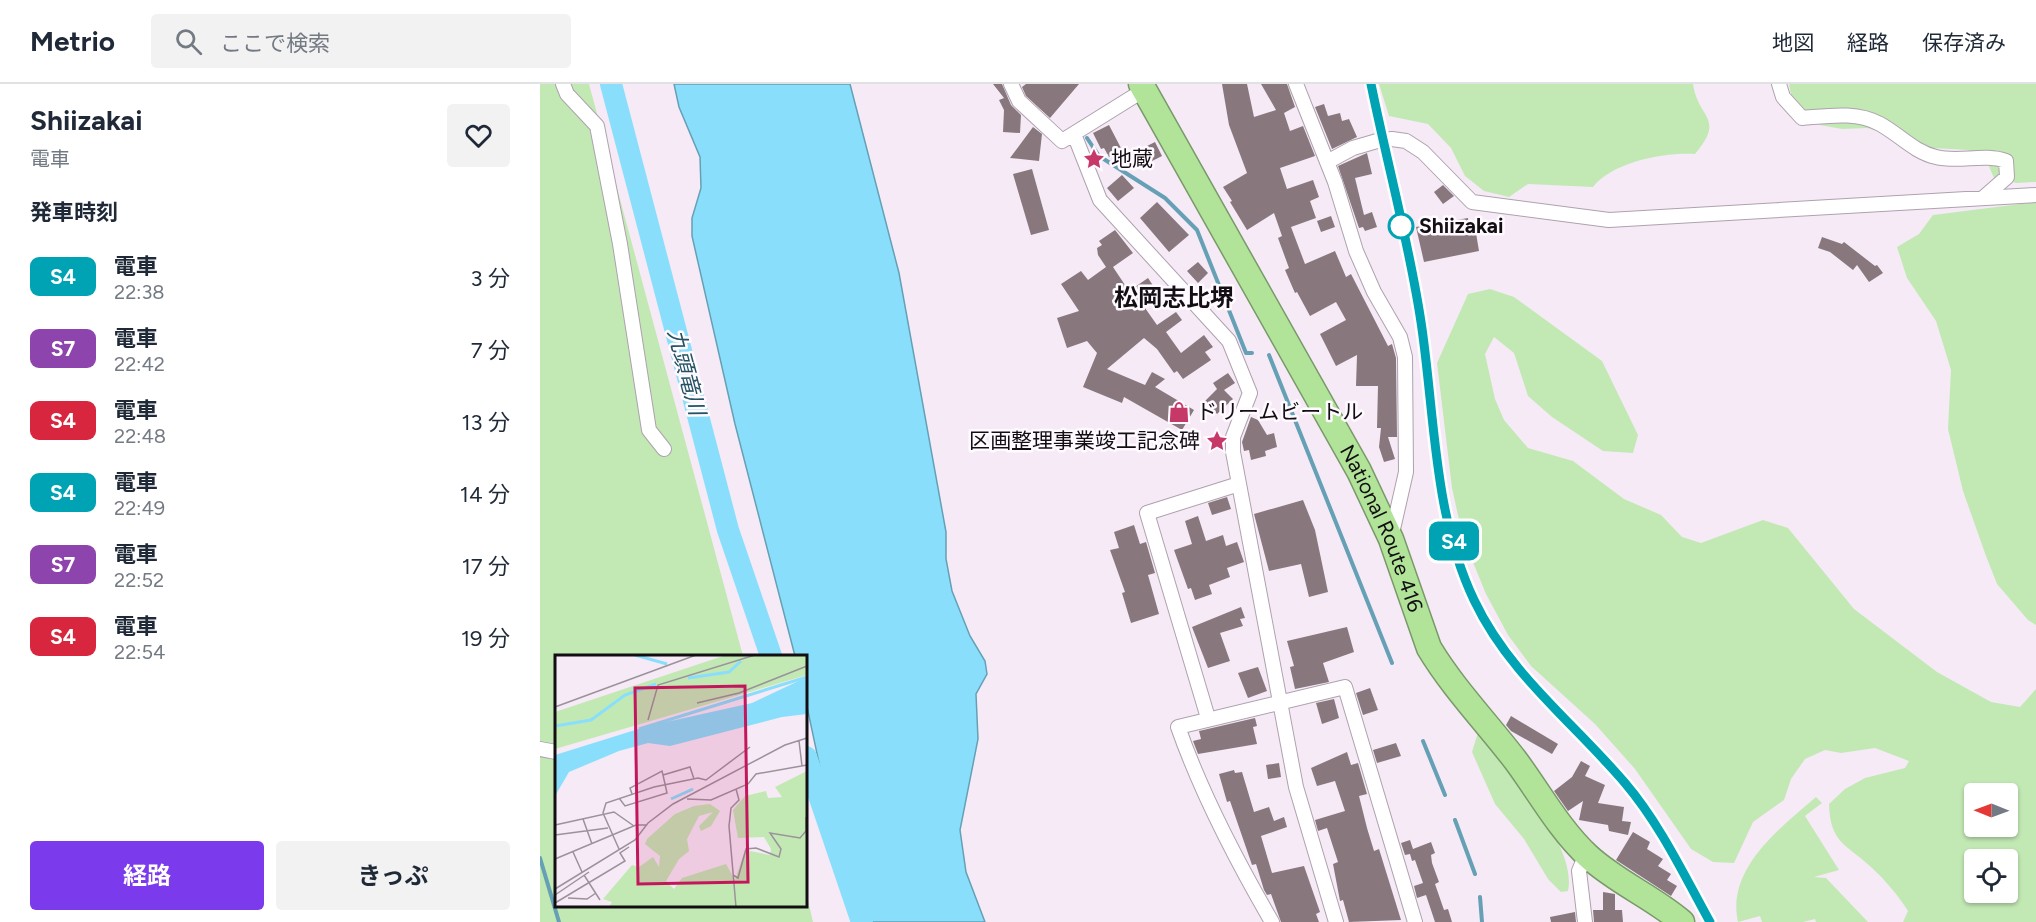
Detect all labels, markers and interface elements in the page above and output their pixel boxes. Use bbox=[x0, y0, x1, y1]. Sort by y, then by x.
search box bbox=[151, 14, 571, 68]
text: Metrio bbox=[30, 24, 115, 58]
icon: search bbox=[172, 25, 205, 58]
text: ここで検索 bbox=[220, 30, 330, 57]
text: 地図 bbox=[1772, 30, 1814, 55]
text: 経路 bbox=[1847, 30, 1889, 55]
text: 保存済み bbox=[1922, 30, 2006, 55]
text: Shiizakai bbox=[30, 103, 143, 137]
button: heart bbox=[447, 104, 510, 167]
place label: 地蔵 bbox=[1111, 146, 1153, 171]
text: 電車 bbox=[30, 147, 70, 171]
place icon: 地蔵 bbox=[1082, 147, 1106, 171]
text: 発車時刻 bbox=[30, 199, 118, 226]
marker: Shiizakai bbox=[1388, 213, 1414, 239]
place label: Shiizakai bbox=[1419, 213, 1503, 238]
text: 電車 bbox=[114, 253, 158, 280]
text: S4 bbox=[50, 264, 76, 289]
text: 3 分 bbox=[471, 265, 510, 292]
text: 22:38 bbox=[114, 280, 165, 304]
district label: 松岡志比堺 bbox=[1114, 283, 1234, 312]
text: 電車 bbox=[114, 325, 158, 352]
water label: 九頭竜川 bbox=[662, 326, 711, 420]
text: S7 bbox=[51, 336, 75, 361]
text: 7 分 bbox=[471, 337, 510, 364]
text: 22:42 bbox=[114, 352, 165, 376]
text: 電車 bbox=[114, 397, 158, 424]
place label: ドリームビートル bbox=[1196, 399, 1363, 424]
shop icon: ドリームビートル bbox=[1167, 400, 1191, 424]
text: S4 bbox=[50, 408, 76, 433]
text: 13 分 bbox=[462, 409, 510, 436]
text: 22:48 bbox=[114, 424, 166, 448]
place label: 区画整理事業竣工記念碑 bbox=[969, 428, 1200, 453]
place icon: 区画整理事業竣工記念碑 bbox=[1205, 429, 1229, 453]
street label: National Route 416 bbox=[1335, 440, 1428, 615]
text: 電車 bbox=[114, 469, 158, 496]
text: S4 bbox=[50, 480, 76, 505]
text: 14 分 bbox=[460, 481, 510, 508]
text: 22:49 bbox=[114, 496, 165, 520]
line badge: S4 bbox=[1427, 522, 1481, 560]
text: S4 bbox=[1441, 529, 1467, 554]
text: 電車 bbox=[114, 541, 158, 568]
text: S7 bbox=[51, 552, 75, 577]
text: 17 分 bbox=[462, 553, 510, 580]
text: 22:52 bbox=[114, 568, 164, 592]
text: 電車 bbox=[114, 613, 158, 640]
text: S4 bbox=[50, 624, 76, 649]
text: 19 分 bbox=[461, 625, 510, 652]
text: 22:54 bbox=[114, 640, 165, 664]
inset map bbox=[555, 655, 807, 907]
north arrow bbox=[1964, 783, 2018, 837]
map controls bbox=[1964, 783, 2018, 903]
button: 経路 bbox=[30, 841, 264, 910]
button: きっぷ bbox=[276, 841, 510, 910]
button: locate bbox=[1964, 849, 2018, 903]

